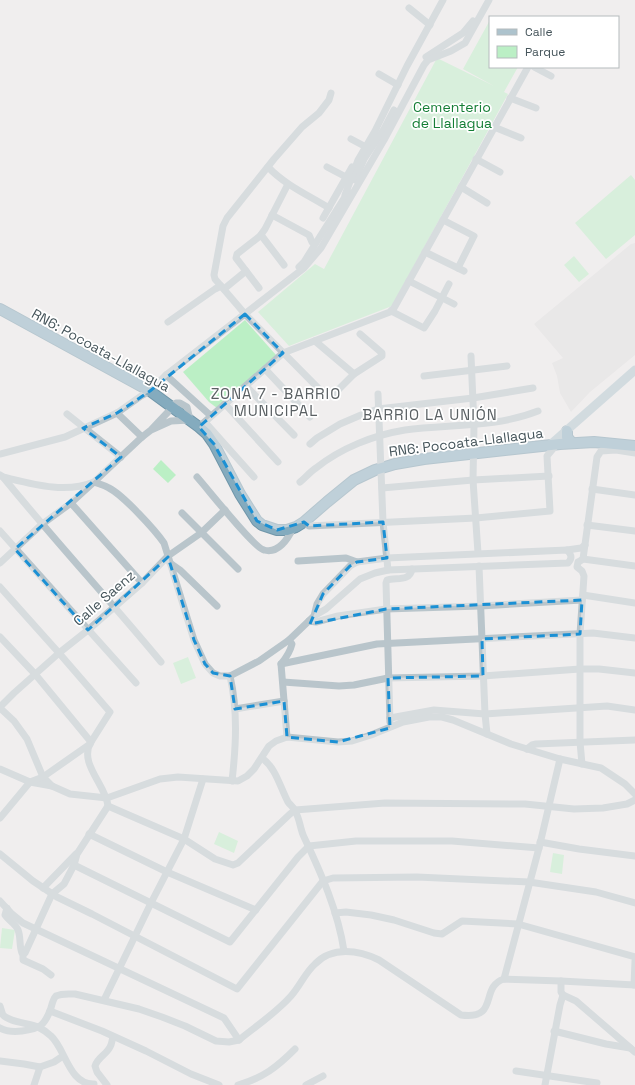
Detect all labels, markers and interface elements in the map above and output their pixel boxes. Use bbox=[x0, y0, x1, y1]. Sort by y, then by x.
legend bbox=[489, 16, 619, 68]
text: Calle bbox=[525, 24, 553, 40]
text: Parque bbox=[525, 44, 565, 60]
park label: Cementerio de Llallagua bbox=[412, 98, 492, 132]
street label: RN6: Pocoata-Llallagua bbox=[29, 304, 173, 396]
district label: ZONA 7 - BARRIO MUNICIPAL bbox=[211, 384, 341, 420]
district label: BARRIO LA UNIÓN bbox=[362, 405, 498, 424]
street label: RN6: Pocoata-Llallagua bbox=[388, 424, 544, 460]
street label: Calle Saenz bbox=[69, 566, 139, 630]

